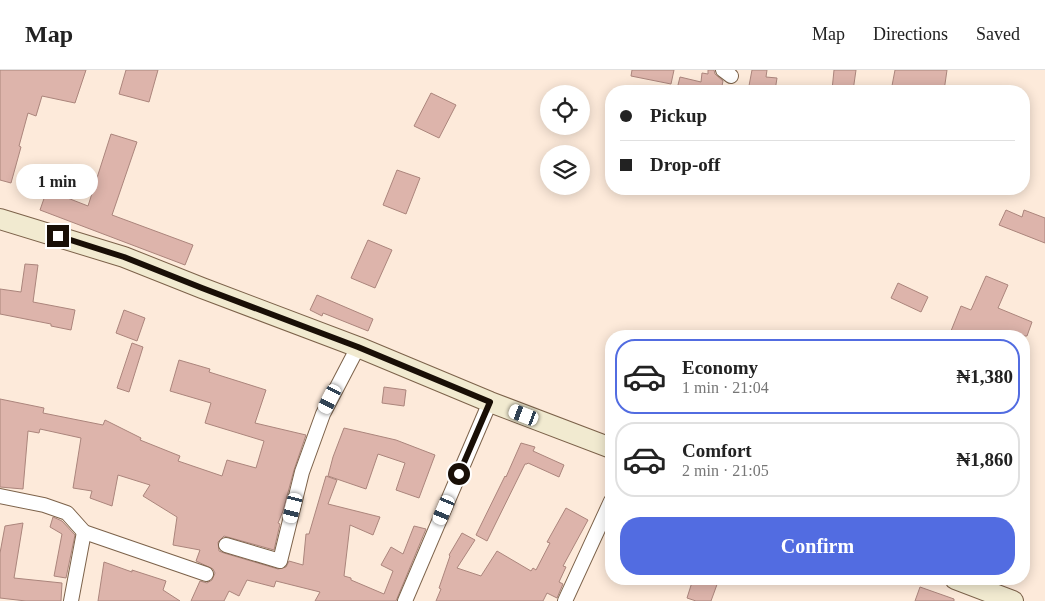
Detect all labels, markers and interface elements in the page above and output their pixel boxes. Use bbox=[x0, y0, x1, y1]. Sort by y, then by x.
text: Map bbox=[25, 21, 73, 47]
text: Map bbox=[812, 24, 845, 44]
text: Directions bbox=[873, 24, 948, 44]
text: Saved bbox=[976, 24, 1020, 44]
map controls bbox=[540, 85, 590, 195]
button: locate bbox=[540, 85, 590, 135]
text: Pickup bbox=[650, 105, 707, 126]
button: layers bbox=[540, 145, 590, 195]
text: Drop-off bbox=[650, 154, 720, 175]
callout: 1 min bbox=[17, 164, 99, 198]
text: 1 min bbox=[38, 173, 76, 190]
route end bbox=[47, 225, 69, 247]
icon: car bbox=[622, 354, 667, 399]
text: Economy bbox=[682, 357, 758, 378]
text: ₦1,380 bbox=[957, 366, 1013, 387]
text: 1 min · 21:04 bbox=[682, 379, 769, 396]
car bbox=[316, 382, 343, 416]
car bbox=[507, 403, 540, 427]
icon: car bbox=[622, 437, 667, 482]
text: Comfort bbox=[682, 440, 752, 461]
text: ₦1,860 bbox=[957, 449, 1013, 470]
text: 2 min · 21:05 bbox=[682, 462, 769, 479]
route start bbox=[448, 463, 470, 485]
car bbox=[282, 492, 303, 524]
car bbox=[431, 493, 456, 527]
button: Confirm bbox=[620, 517, 1015, 575]

